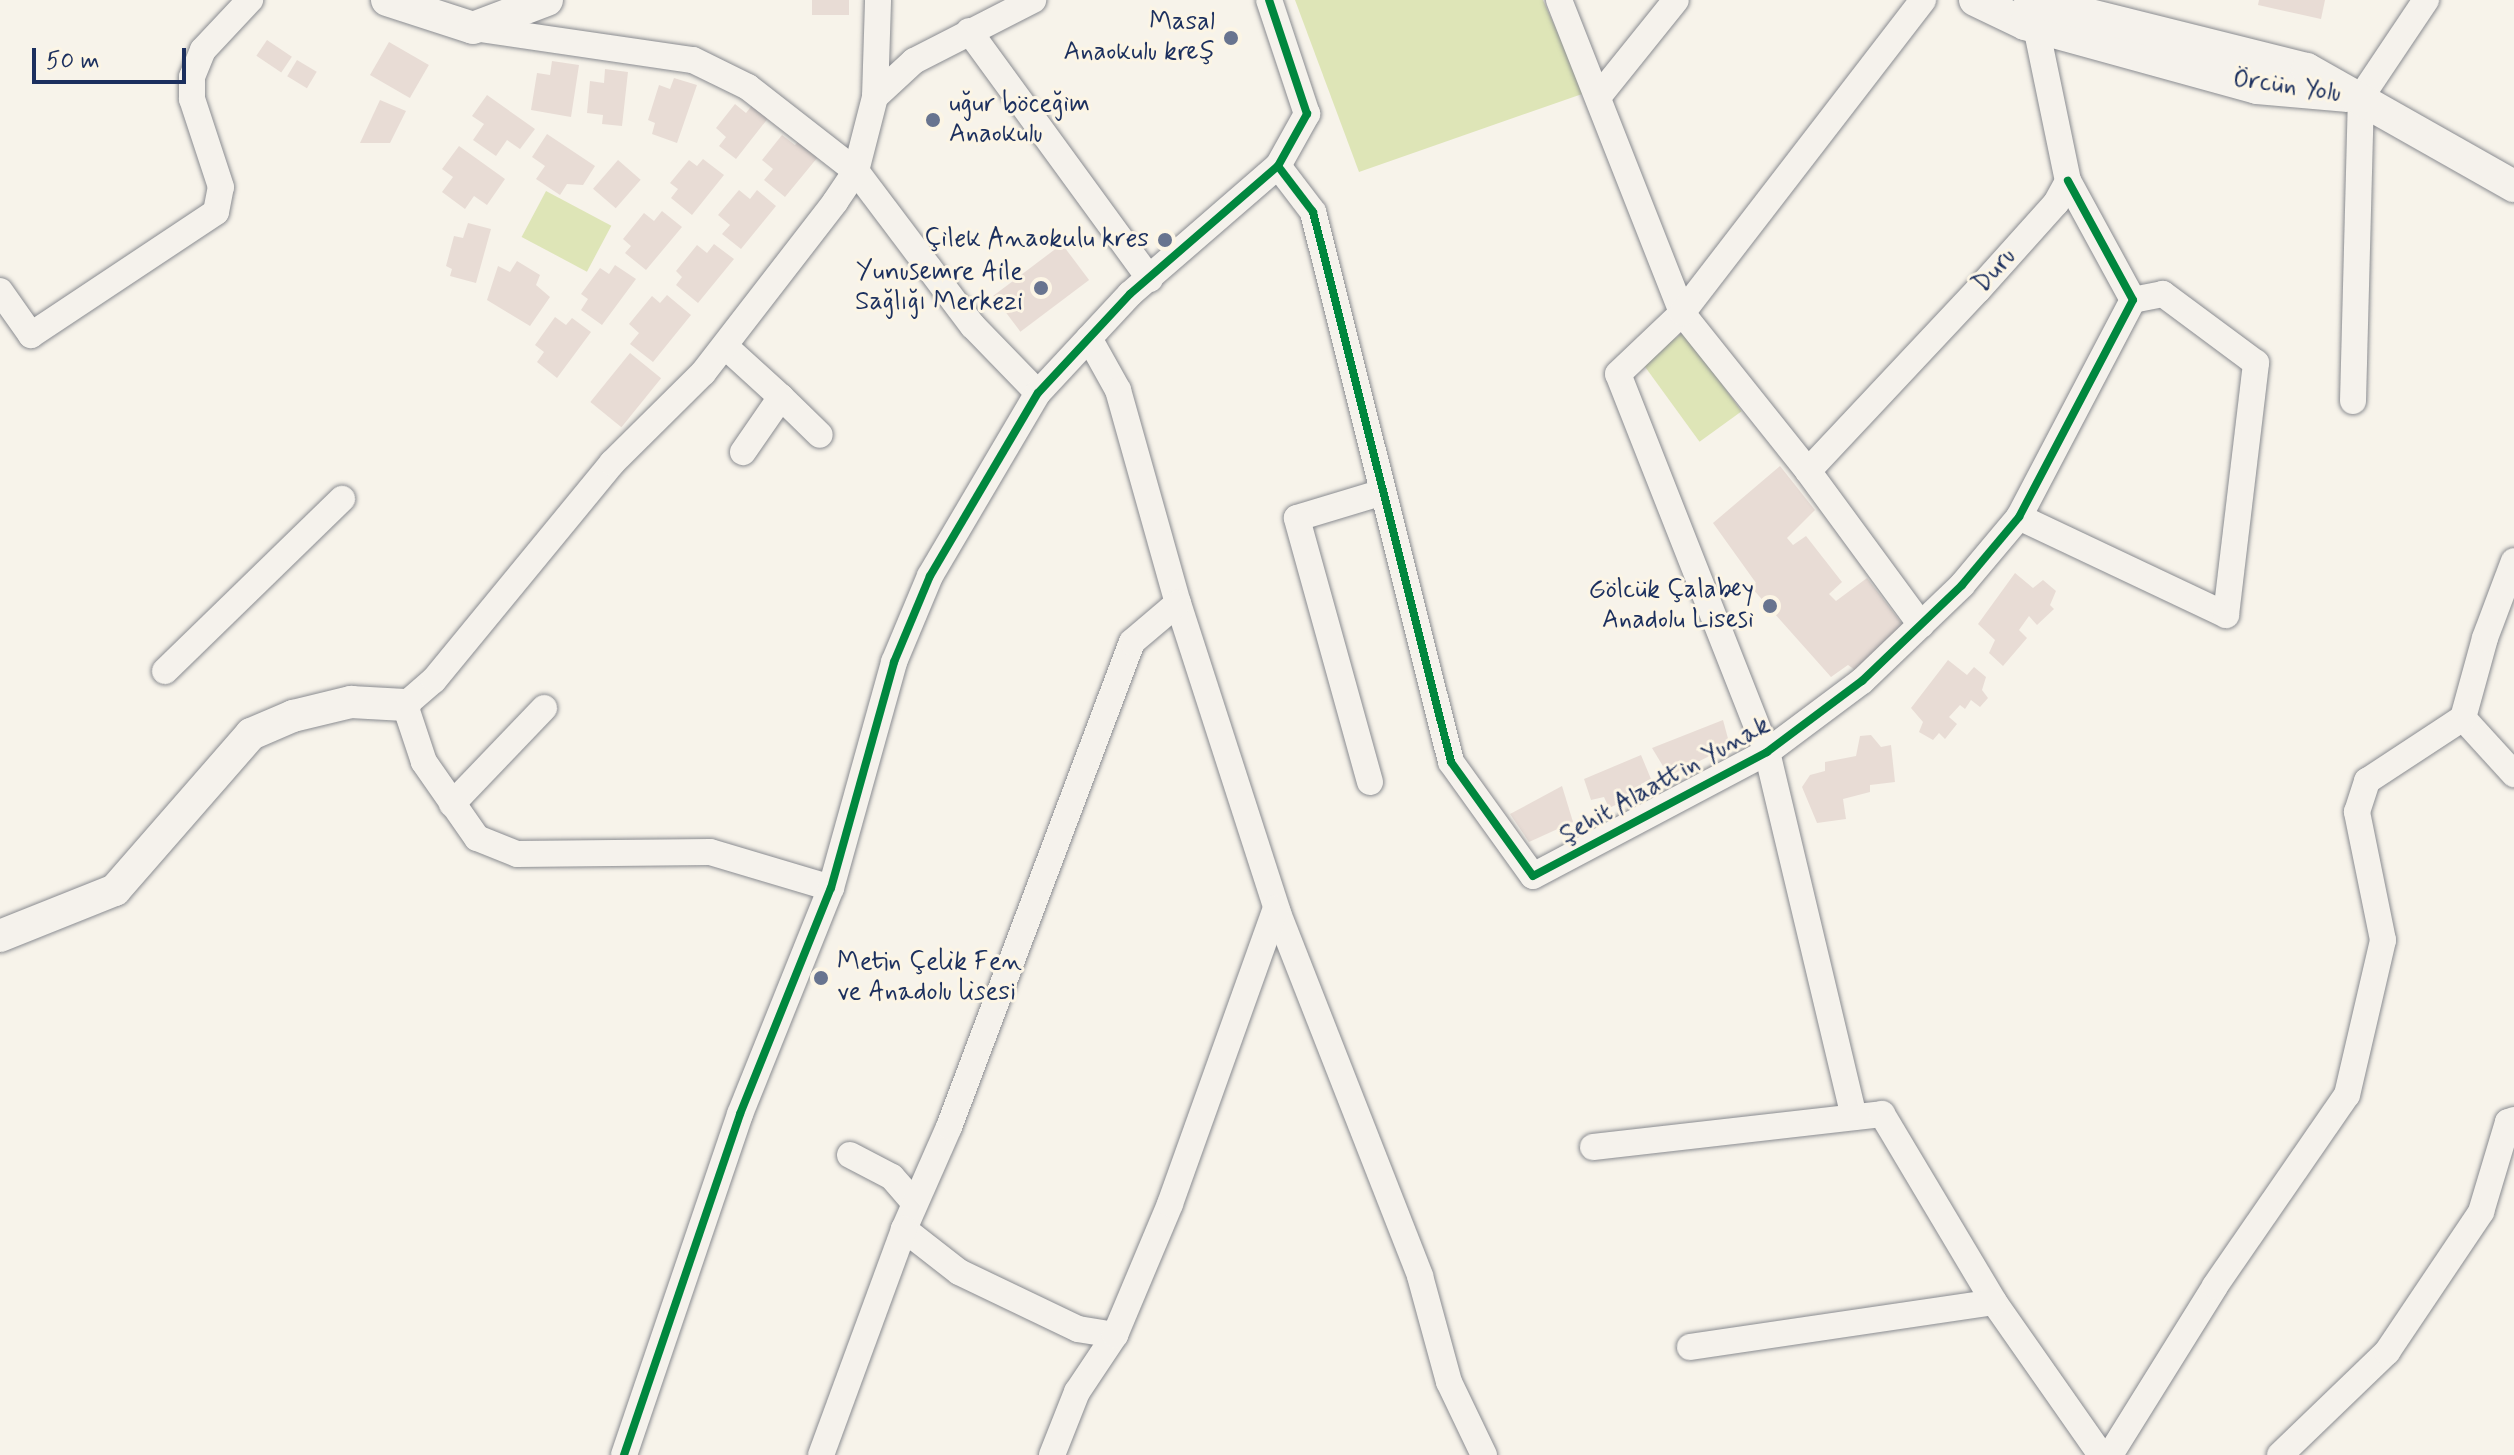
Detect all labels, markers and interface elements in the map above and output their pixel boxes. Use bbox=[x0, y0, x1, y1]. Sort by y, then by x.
place label: Masal Anaokulu kreş bbox=[1063, 7, 1215, 68]
marker: Masal Anaokulu kreş bbox=[1222, 29, 1240, 47]
scale bar bbox=[36, 32, 190, 82]
text: 50 m bbox=[46, 46, 100, 77]
street label: Örcün Yolu bbox=[2229, 64, 2345, 110]
place label: uğur böceğim Anaokulu bbox=[949, 89, 1087, 150]
marker: uğur böceğim Anaokulu bbox=[924, 111, 942, 129]
place label: Çilek Anaokulu kres bbox=[939, 224, 1149, 256]
marker: Çilek Anaokulu kres bbox=[1156, 231, 1174, 249]
street label: Duru bbox=[1967, 242, 2023, 300]
place label: Yunusemre Aile Sağlığı Merkezi bbox=[855, 257, 1023, 318]
marker: Yunusemre Aile Sağlığı Merkezi bbox=[1030, 277, 1052, 299]
place label: Gölcük Çalabey Anadolu Lisesi bbox=[1589, 575, 1754, 636]
marker: Gölcük Çalabey Anadolu Lisesi bbox=[1761, 597, 1779, 615]
street label: Şehit Alaattin Yunak bbox=[1555, 710, 1775, 852]
place label: Metin Çelik Fen ve Anadolu lisesi bbox=[837, 947, 1015, 1008]
marker: Metin Çelik Fen ve Anadolu lisesi bbox=[812, 969, 830, 987]

